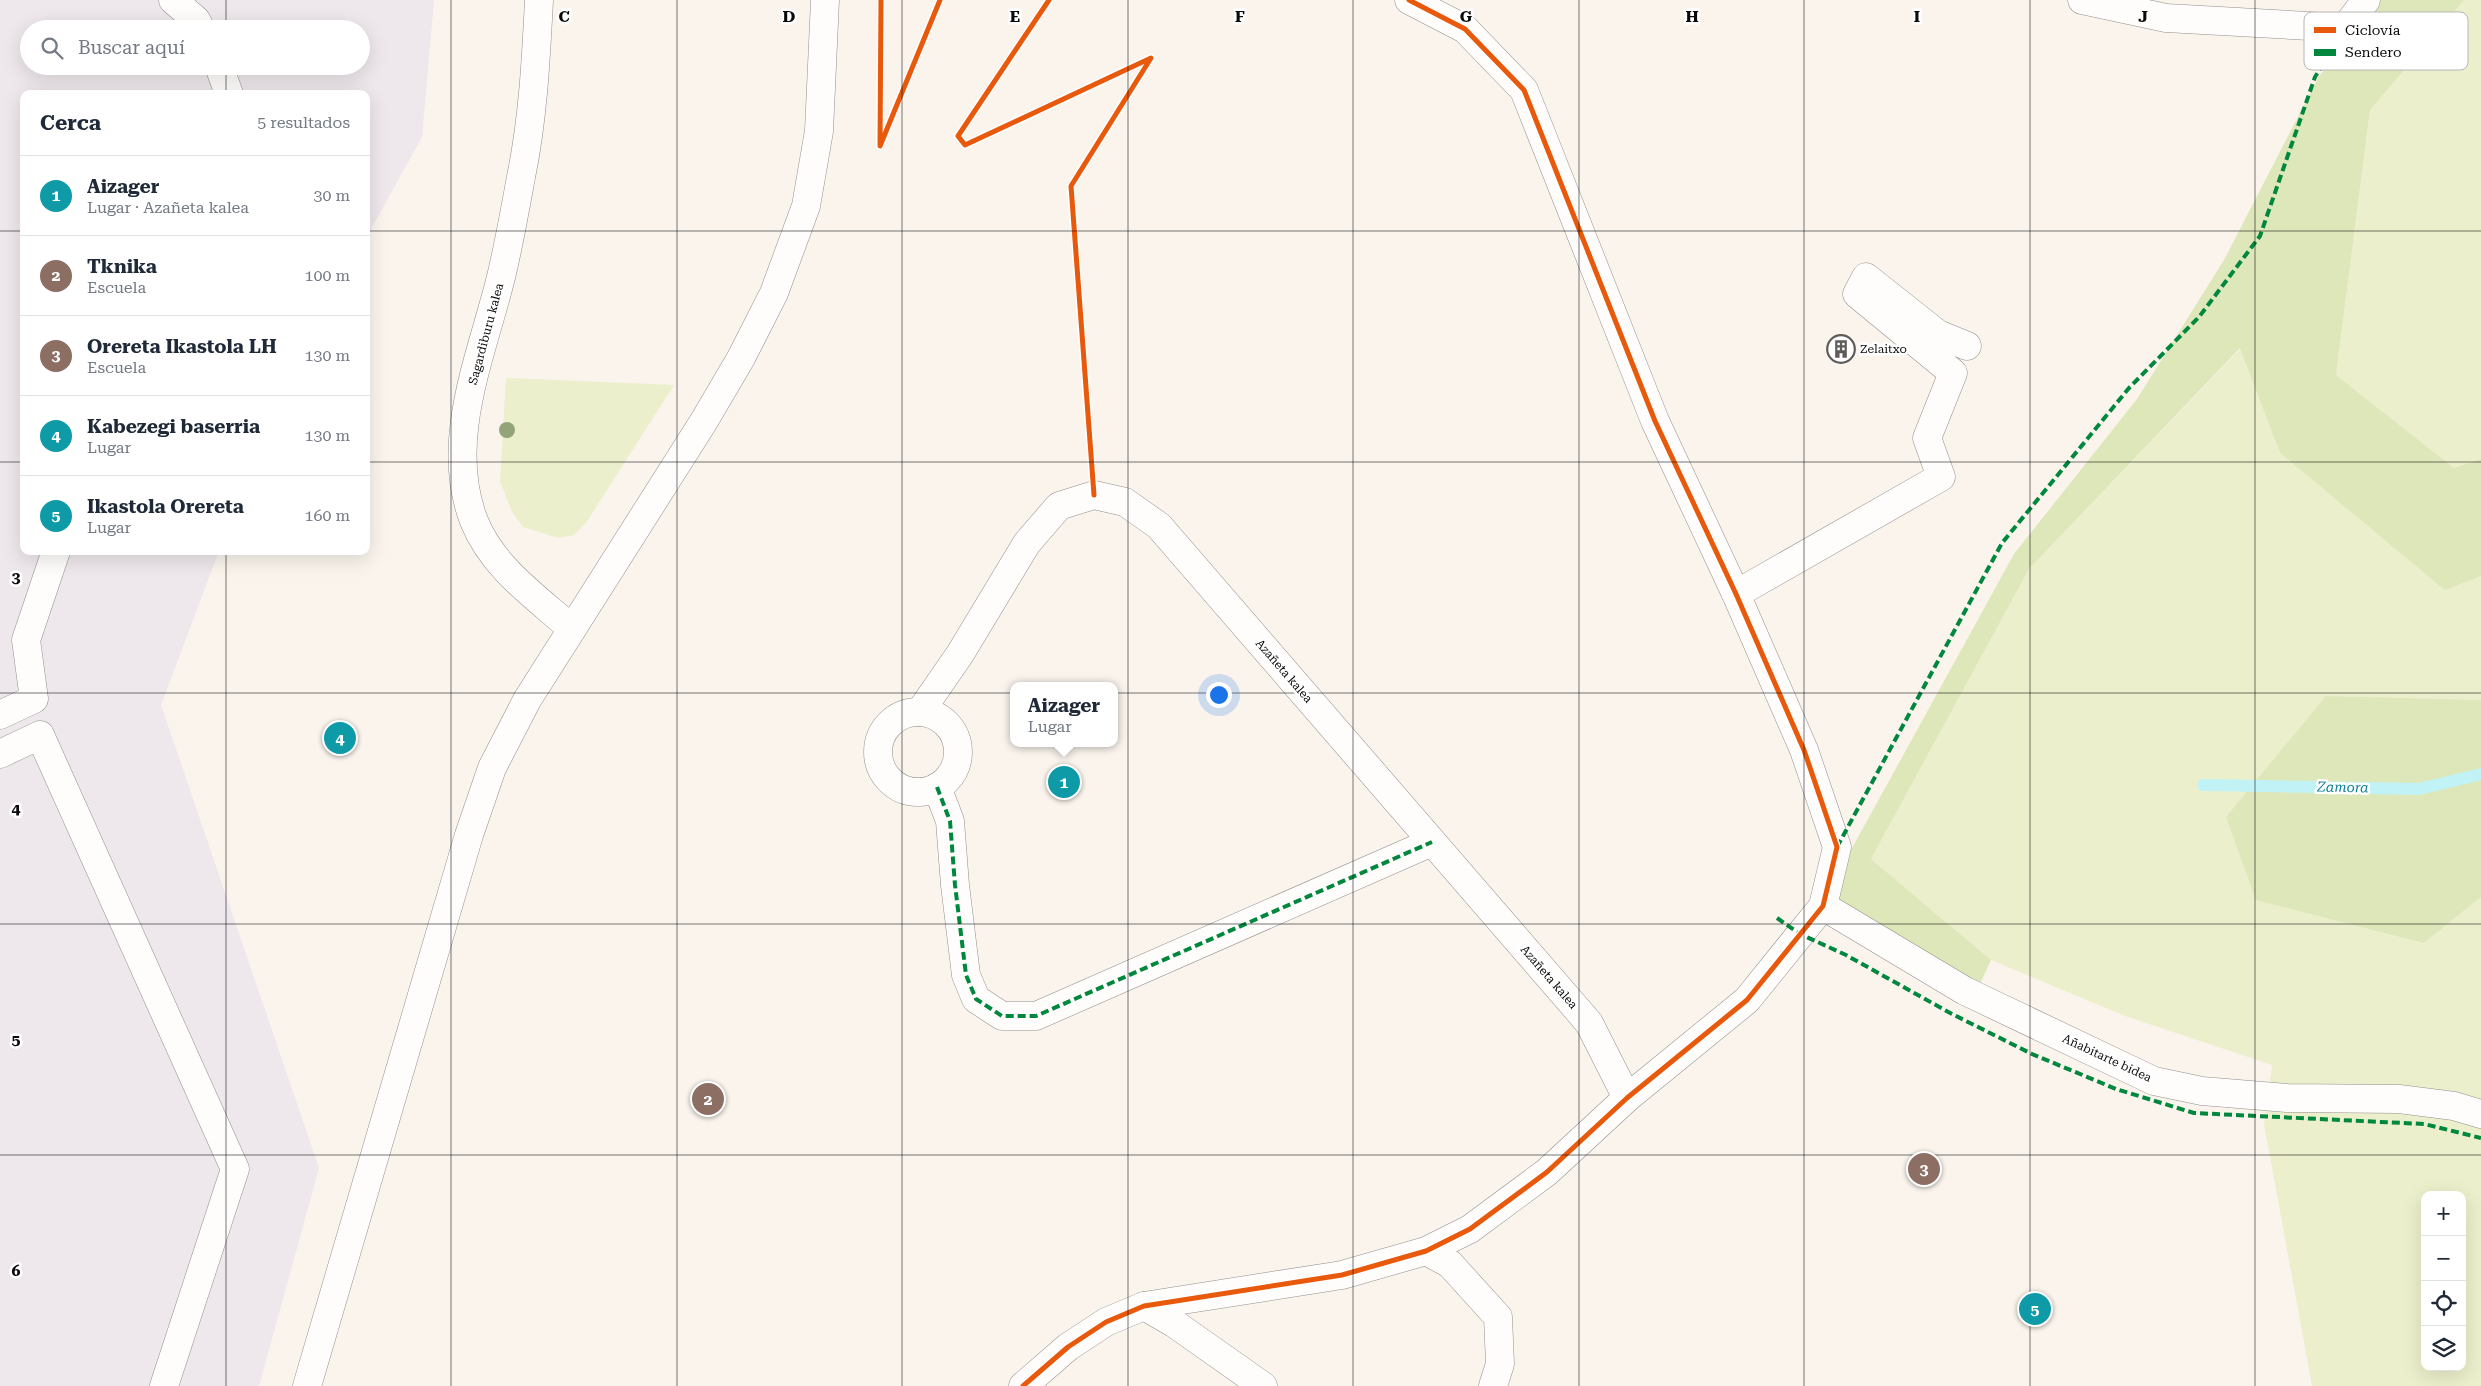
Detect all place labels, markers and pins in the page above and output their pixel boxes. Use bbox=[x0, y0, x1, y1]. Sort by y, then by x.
building icon: Zelaitxo bbox=[1826, 334, 1856, 364]
place label: Zelaitxo bbox=[1860, 342, 1907, 356]
pin: 4 bbox=[324, 719, 356, 757]
pin: 1 bbox=[1048, 763, 1080, 801]
pin: 2 bbox=[692, 1080, 724, 1118]
pin: 3 bbox=[1908, 1150, 1940, 1188]
pin: 5 bbox=[2019, 1290, 2051, 1328]

